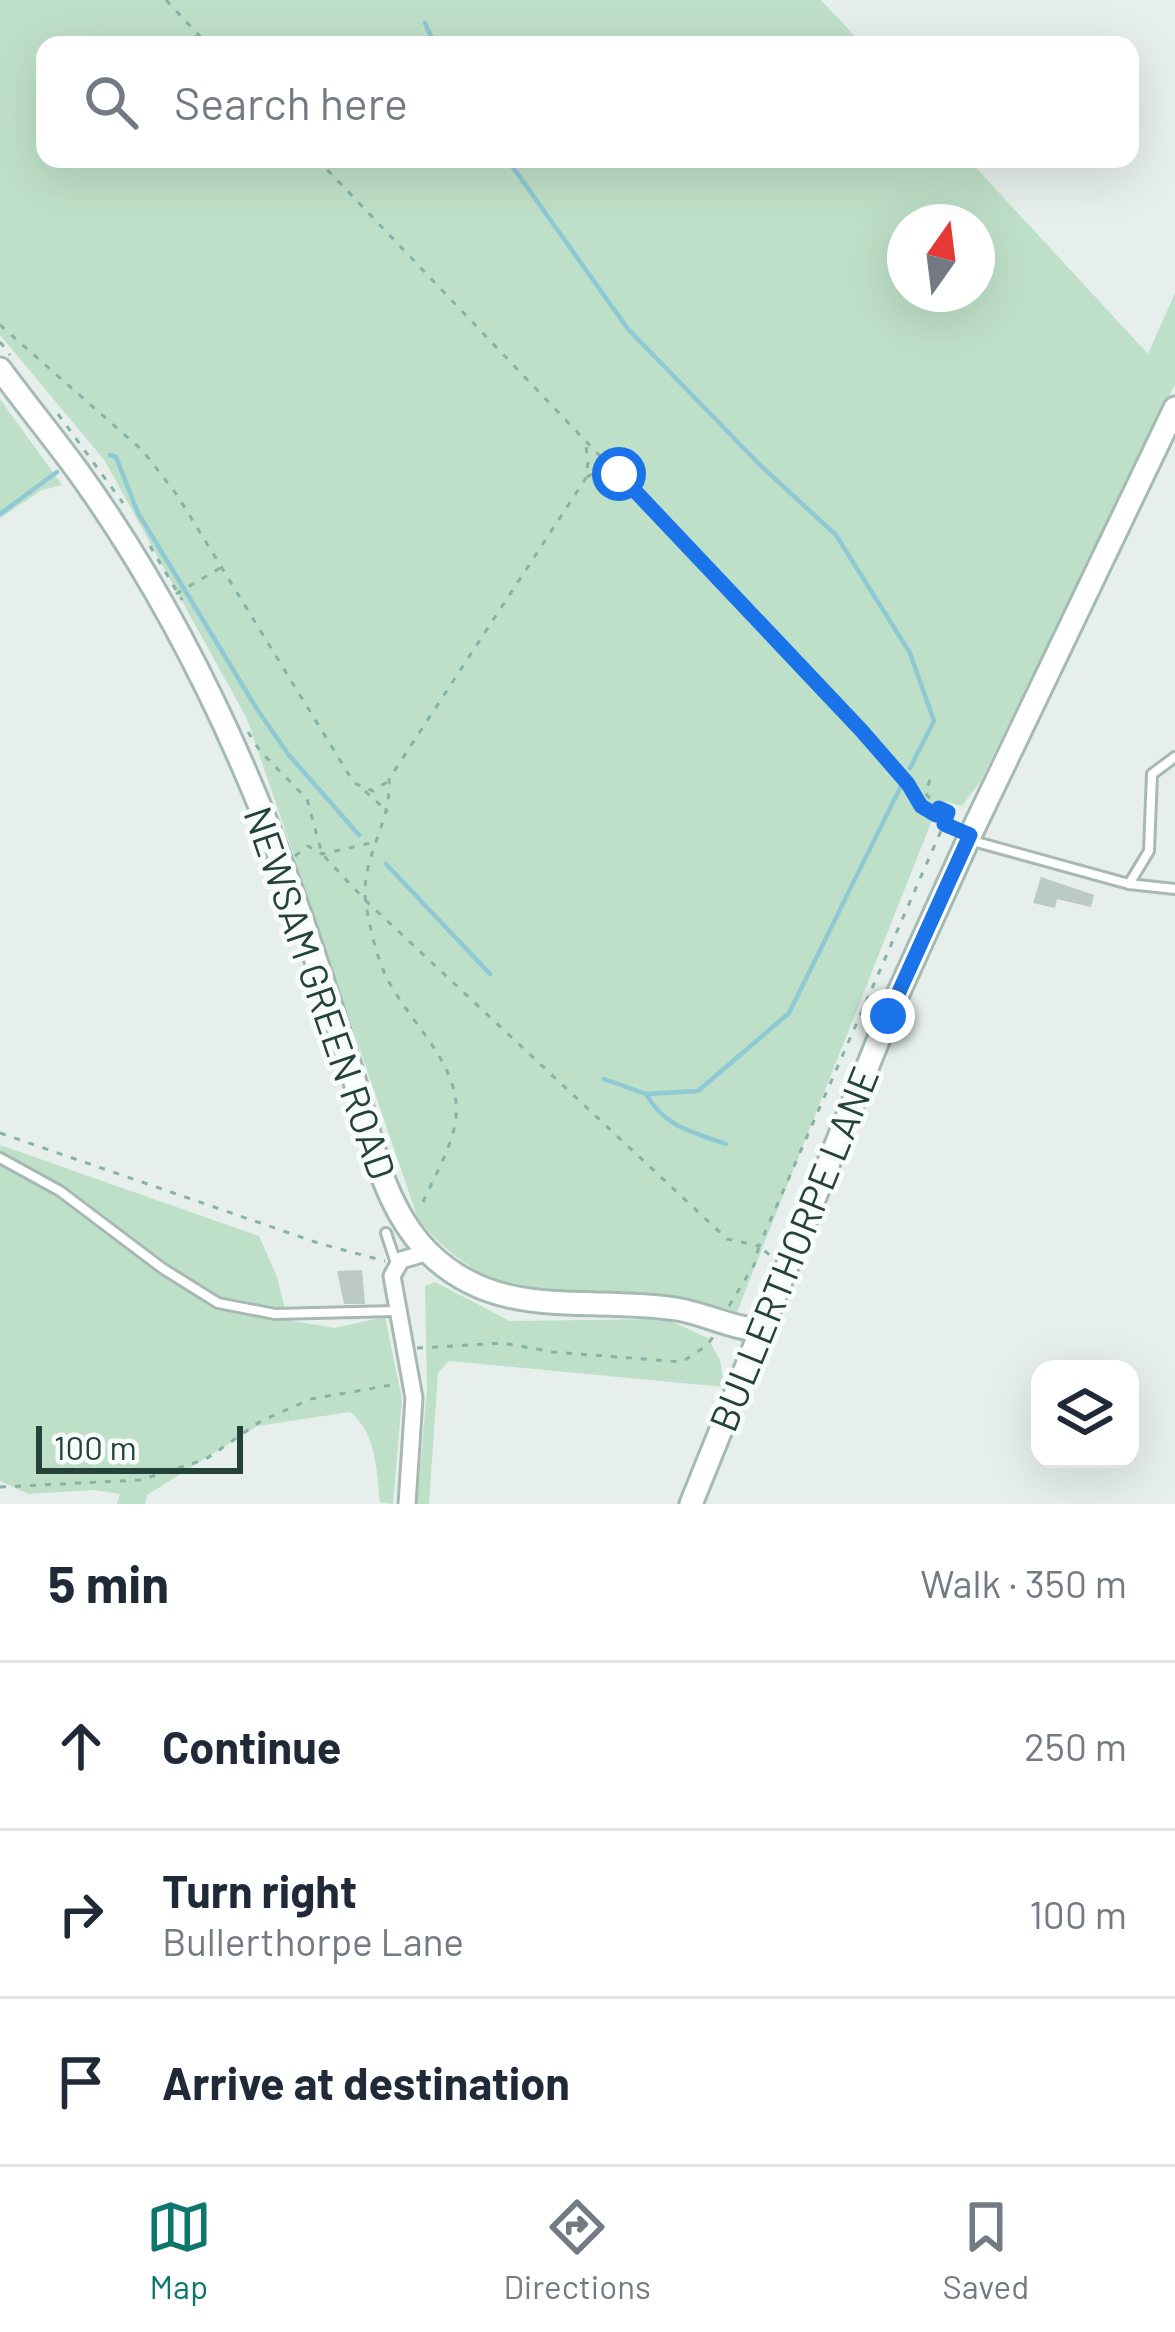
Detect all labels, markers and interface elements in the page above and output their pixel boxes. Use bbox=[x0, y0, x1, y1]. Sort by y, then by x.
search box bbox=[36, 36, 1139, 168]
icon: search bbox=[78, 69, 144, 135]
text: Search here bbox=[174, 75, 408, 129]
north arrow bbox=[887, 204, 995, 312]
route start bbox=[592, 447, 646, 501]
street label: NEWSAM GREEN ROAD bbox=[236, 800, 407, 1185]
route end bbox=[861, 989, 915, 1043]
street label: BULLERTHORPE LANE bbox=[698, 1059, 887, 1437]
map controls bbox=[1031, 1360, 1139, 1468]
button: layers bbox=[1031, 1360, 1139, 1468]
scale bar bbox=[36, 1420, 243, 1473]
text: 100 m bbox=[54, 1427, 137, 1467]
text: 5 min bbox=[48, 1552, 169, 1613]
text: Walk · 350 m bbox=[920, 1559, 1127, 1606]
icon: ahead bbox=[48, 1713, 114, 1779]
text: Continue bbox=[162, 1719, 341, 1773]
text: 250 m bbox=[1024, 1722, 1127, 1769]
text: Turn right bbox=[162, 1863, 357, 1917]
icon: right bbox=[48, 1881, 114, 1947]
text: 100 m bbox=[1029, 1890, 1127, 1937]
text: Bullerthorpe Lane bbox=[162, 1917, 464, 1964]
icon: arrive bbox=[48, 2049, 114, 2115]
text: Arrive at destination bbox=[162, 2055, 570, 2109]
tab: Map bbox=[146, 2194, 212, 2306]
tab: Directions bbox=[503, 2194, 651, 2306]
tab: Saved bbox=[943, 2194, 1029, 2306]

